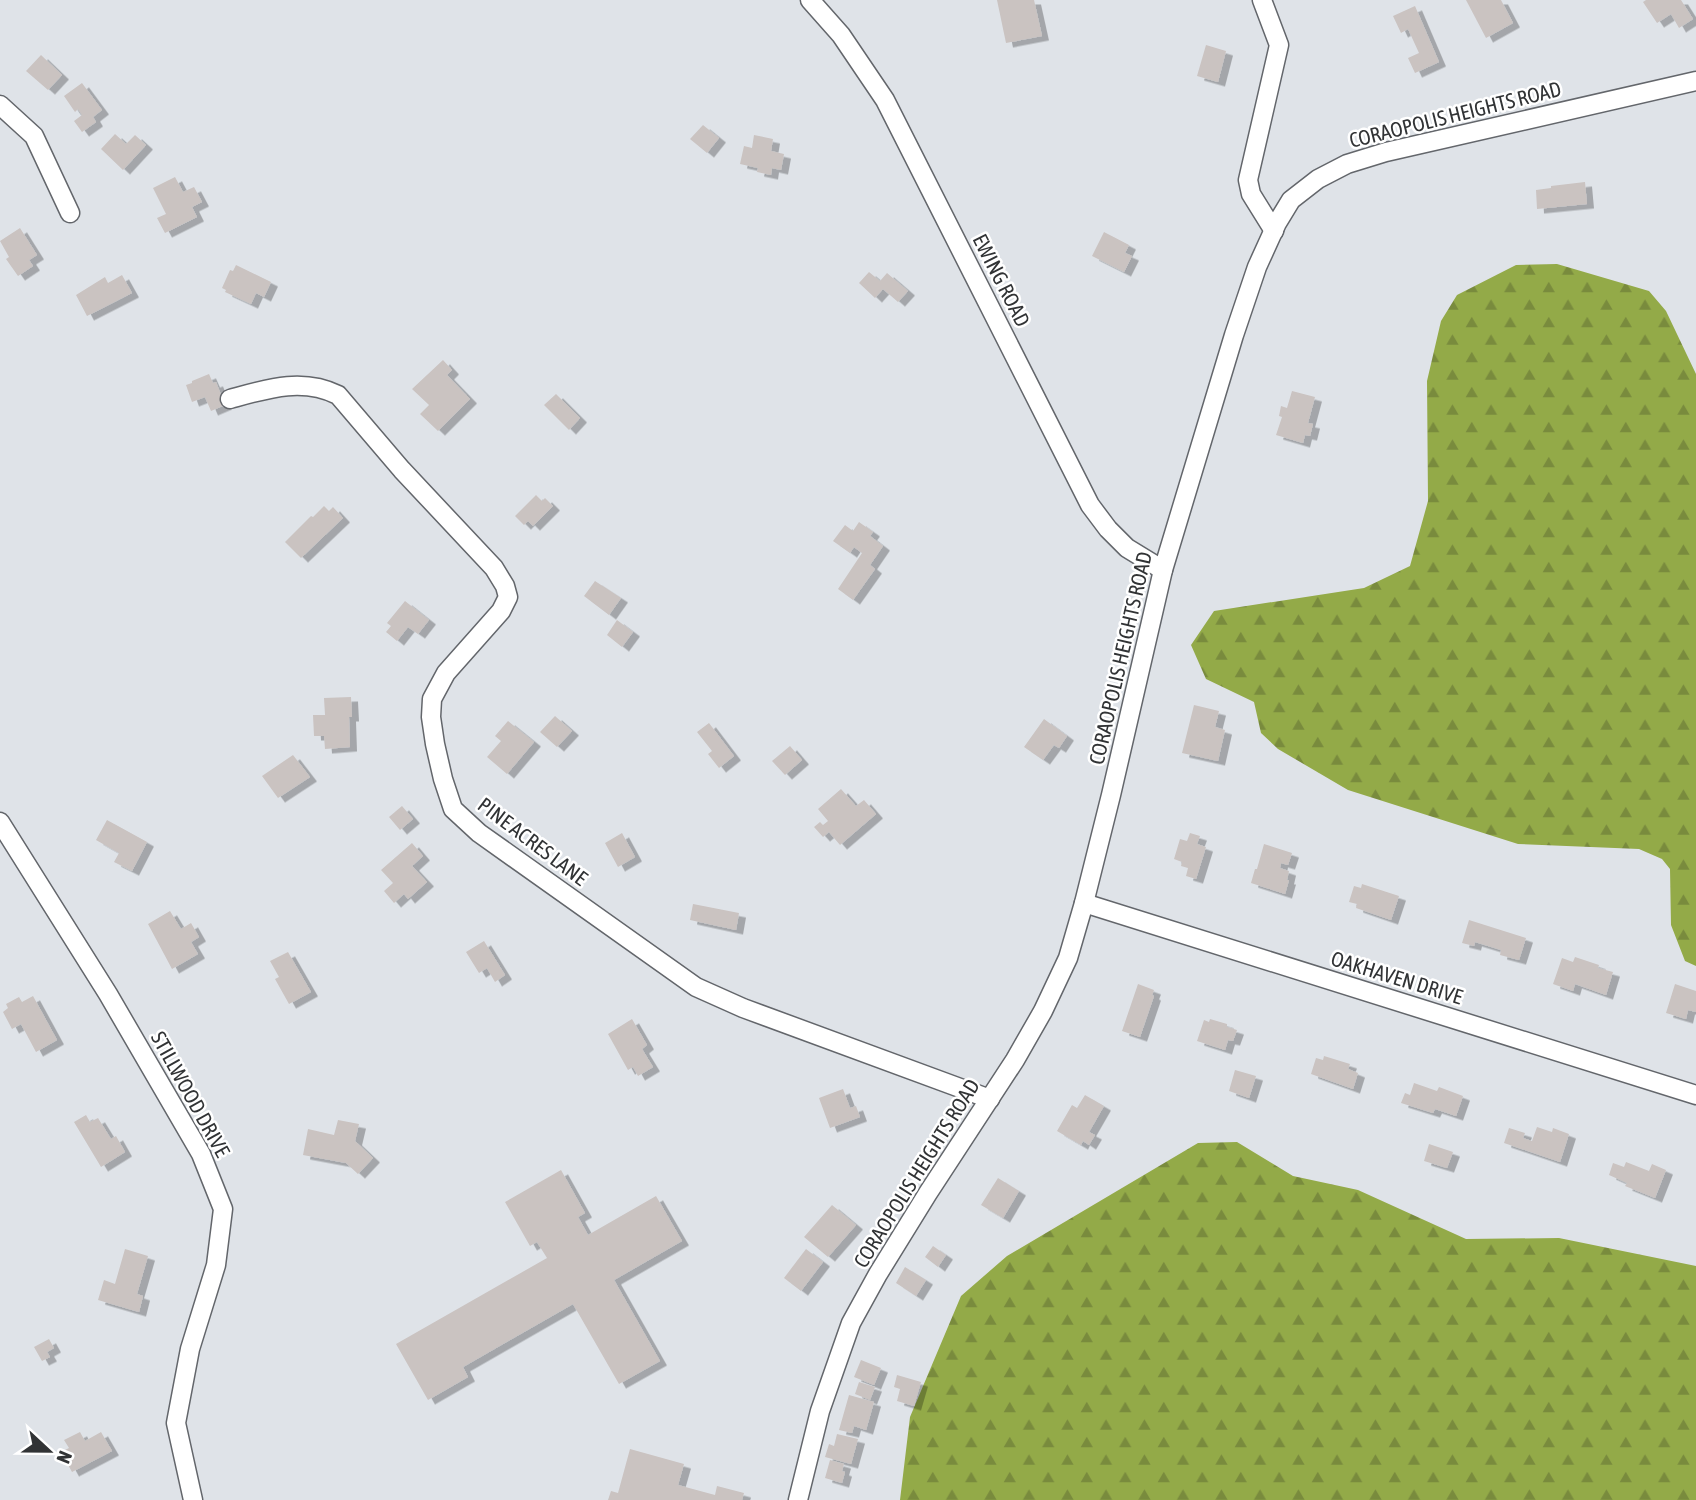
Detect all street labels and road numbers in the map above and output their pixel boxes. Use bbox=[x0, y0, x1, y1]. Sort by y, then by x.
street label: CORAOPOLIS HEIGHTS ROAD bbox=[1347, 76, 1563, 152]
street label: EWING ROAD bbox=[968, 230, 1036, 330]
street label: CORAOPOLIS HEIGHTS ROAD bbox=[1084, 549, 1156, 767]
street label: PINE ACRES LANE bbox=[474, 792, 592, 890]
street label: OAKHAVEN DRIVE bbox=[1328, 946, 1466, 1008]
street label: STILLWOOD DRIVE bbox=[147, 1027, 235, 1161]
street label: CORAOPOLIS HEIGHTS ROAD bbox=[848, 1074, 984, 1272]

